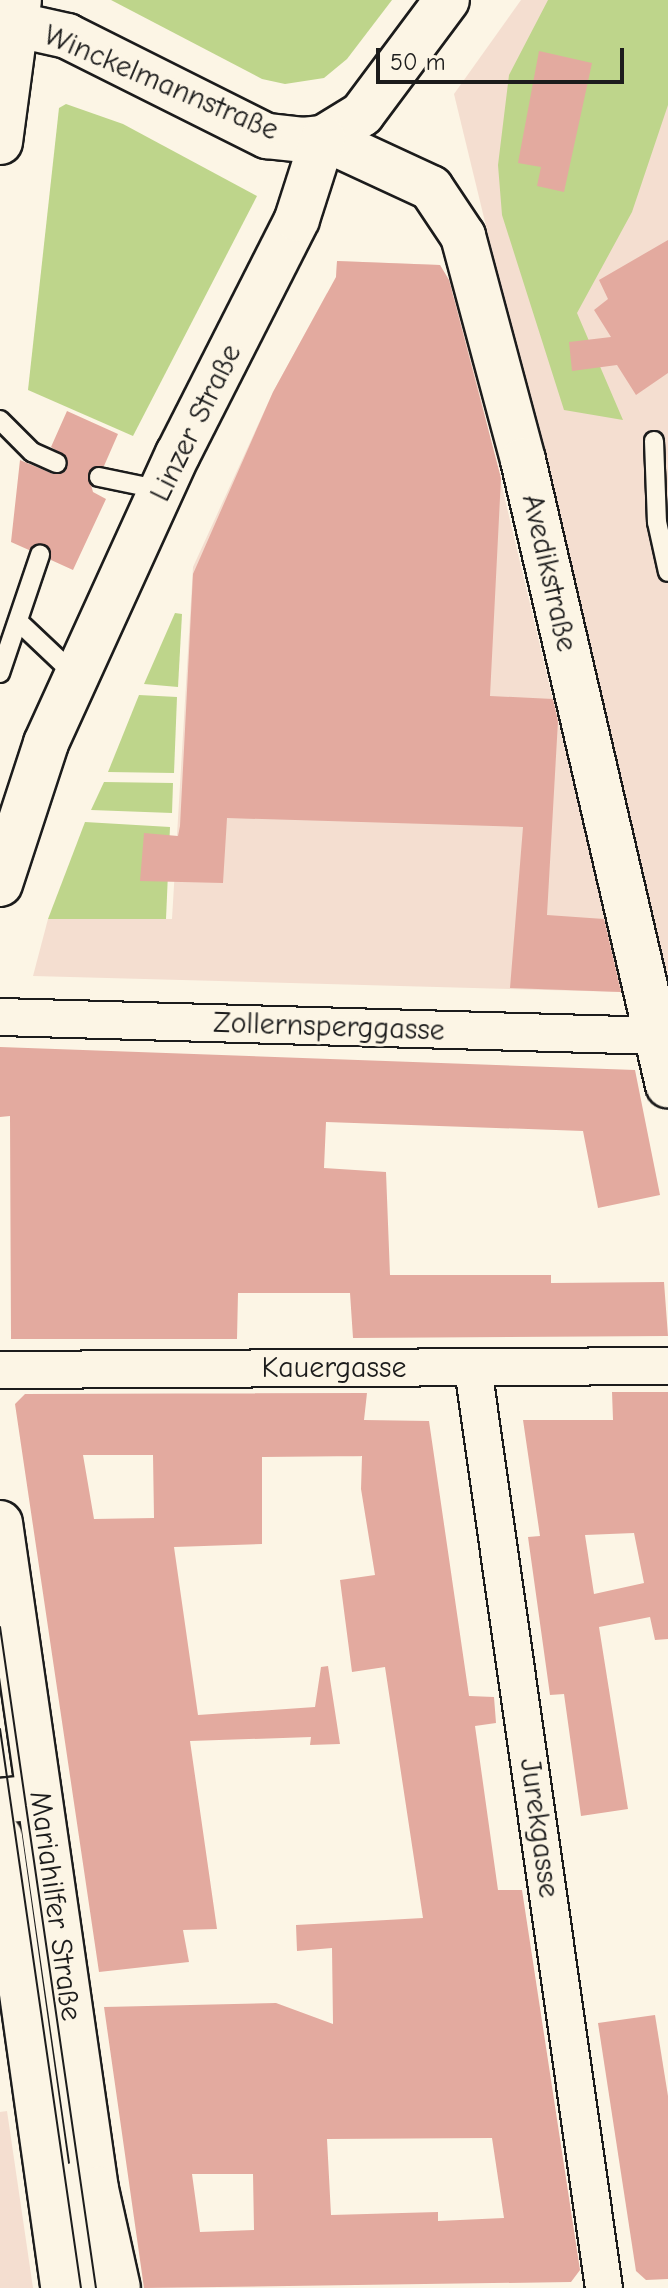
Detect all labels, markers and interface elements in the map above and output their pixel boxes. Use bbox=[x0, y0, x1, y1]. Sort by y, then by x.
street label: Winckelmannstraße bbox=[38, 17, 284, 149]
scale bar bbox=[380, 32, 628, 82]
text: 50 m bbox=[390, 48, 446, 76]
street label: Linzer Straße bbox=[142, 339, 250, 507]
street label: Avedikstraße bbox=[513, 491, 585, 655]
street label: Zollernsperggasse bbox=[213, 1005, 445, 1049]
street label: Kauergasse bbox=[262, 1350, 406, 1386]
street label: Jurekgasse bbox=[511, 1756, 567, 1900]
street label: Mariahilfer Straße bbox=[21, 1789, 89, 2023]

